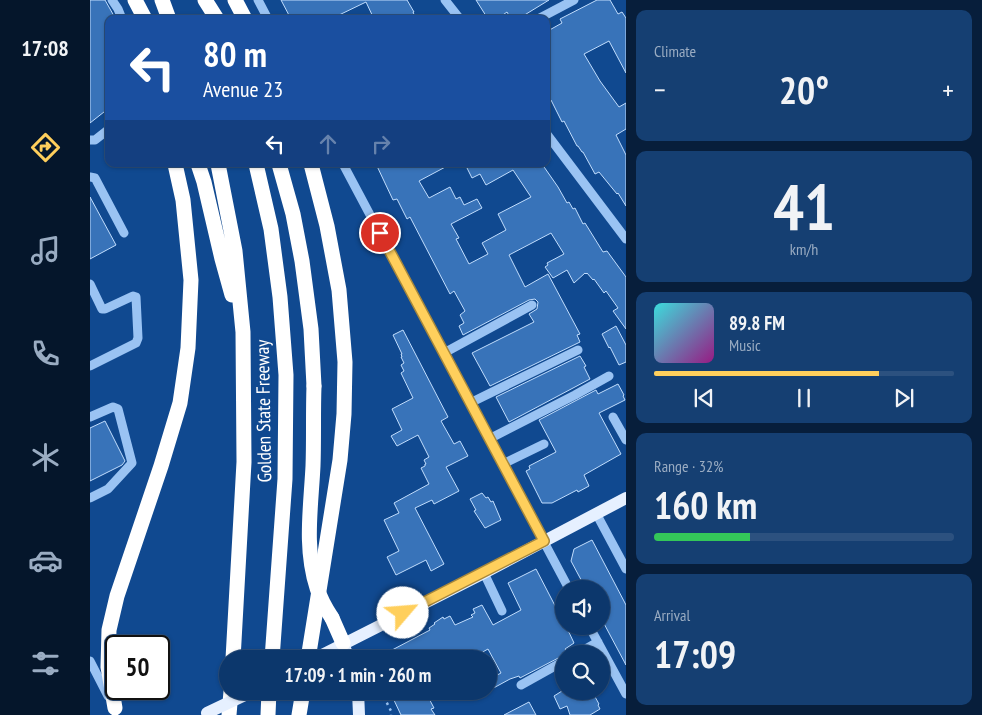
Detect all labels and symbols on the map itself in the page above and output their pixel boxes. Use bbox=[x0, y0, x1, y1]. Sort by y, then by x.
pin bbox=[359, 212, 401, 254]
street label: Golden State Freeway bbox=[250, 339, 276, 483]
position arrow bbox=[376, 586, 428, 638]
speed limit sign: 50 bbox=[105, 635, 170, 700]

